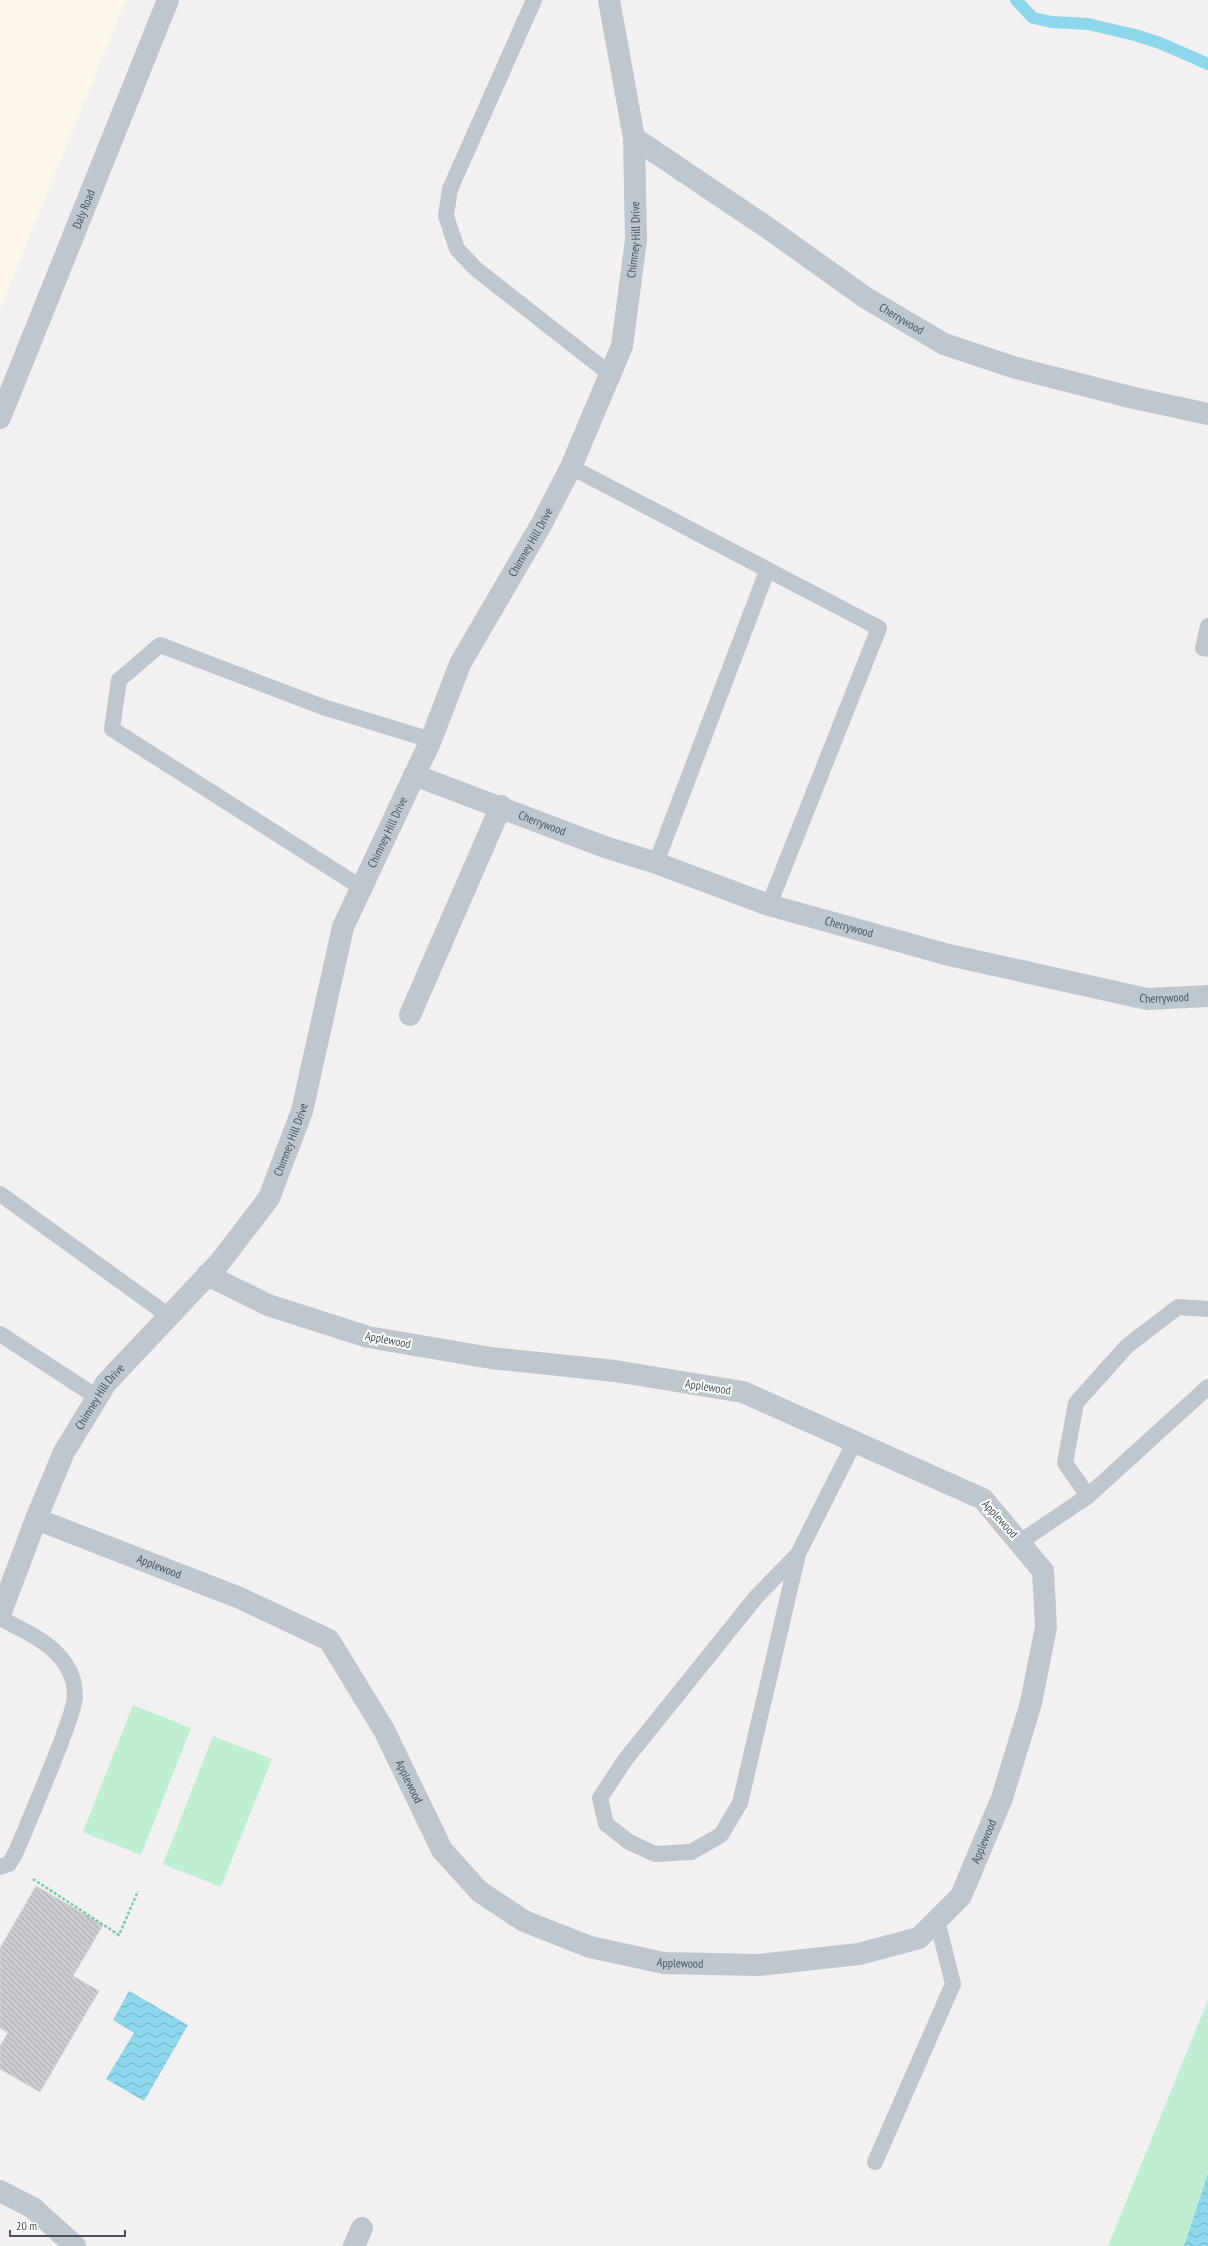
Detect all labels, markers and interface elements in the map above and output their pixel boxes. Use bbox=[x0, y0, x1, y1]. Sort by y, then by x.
street label: Daly Road bbox=[69, 187, 98, 231]
street label: Chimney Hill Drive bbox=[623, 201, 643, 279]
street label: Cherrywood bbox=[877, 299, 927, 338]
street label: Chimney Hill Drive bbox=[505, 505, 556, 579]
street label: Chimney Hill Drive bbox=[364, 794, 410, 870]
street label: Cherrywood bbox=[517, 807, 568, 839]
street label: Cherrywood bbox=[823, 913, 875, 941]
street label: Cherrywood bbox=[1138, 989, 1189, 1006]
street label: Chimney Hill Drive bbox=[270, 1102, 311, 1178]
street label: Applewood bbox=[364, 1328, 412, 1351]
street label: Chimney Hill Drive bbox=[71, 1360, 127, 1432]
street label: Applewood bbox=[684, 1375, 732, 1398]
street label: Applewood bbox=[979, 1496, 1021, 1541]
street label: Applewood bbox=[135, 1551, 184, 1582]
street label: Applewood bbox=[393, 1757, 426, 1806]
street label: Applewood bbox=[967, 1817, 999, 1866]
street label: Applewood bbox=[656, 1954, 703, 1971]
scale bar bbox=[10, 2212, 125, 2238]
text: 20 m bbox=[16, 2218, 37, 2233]

